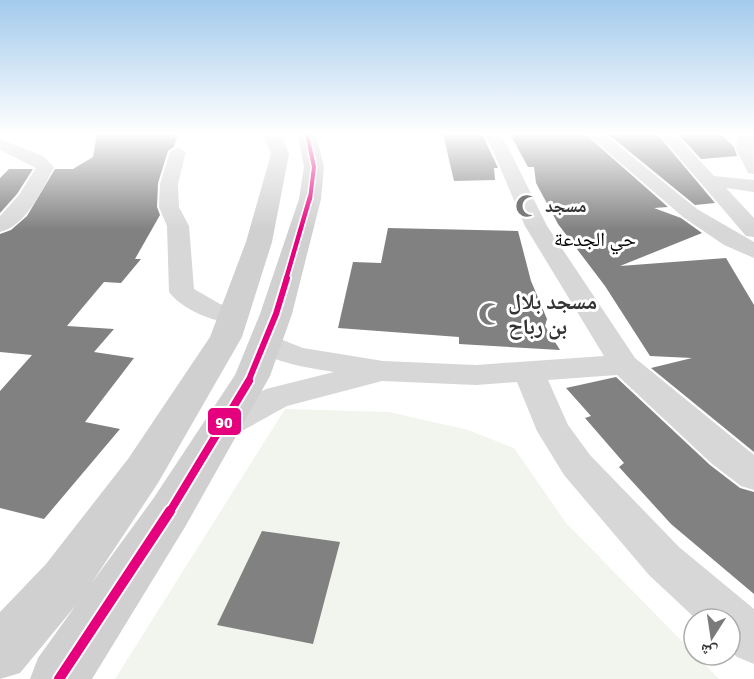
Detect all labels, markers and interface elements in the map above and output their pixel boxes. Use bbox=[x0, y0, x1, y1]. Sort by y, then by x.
mosque icon: مسجد bbox=[514, 193, 540, 219]
place label: مسجد bbox=[545, 195, 587, 217]
district label: حي الجدعة bbox=[554, 227, 636, 255]
place label: مسجد بلال بن رباح bbox=[508, 288, 597, 340]
mosque icon: مسجد بلال بن رباح bbox=[477, 301, 503, 327]
line badge: 90 bbox=[207, 407, 242, 436]
text: 90 bbox=[215, 413, 233, 433]
north arrow bbox=[682, 607, 742, 667]
text: ش bbox=[699, 639, 719, 662]

